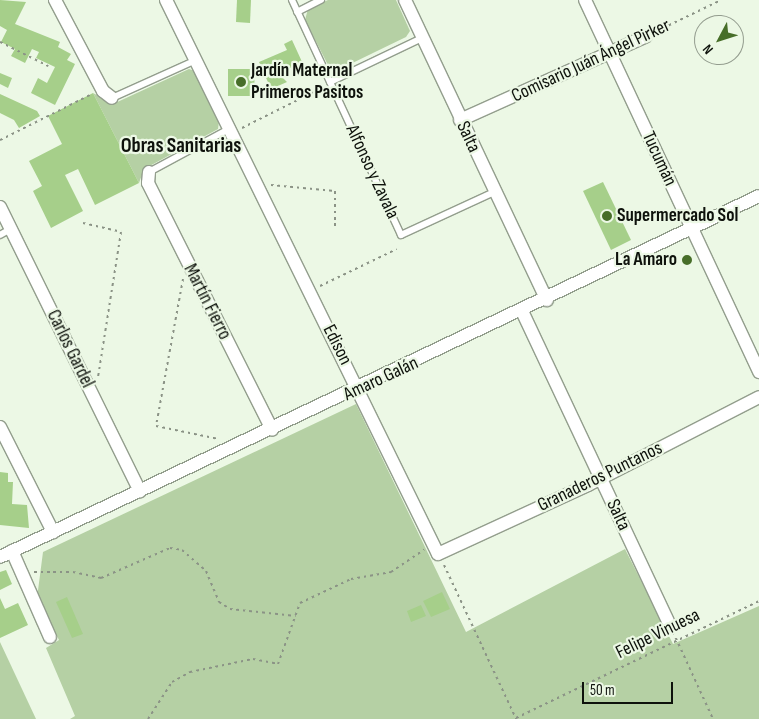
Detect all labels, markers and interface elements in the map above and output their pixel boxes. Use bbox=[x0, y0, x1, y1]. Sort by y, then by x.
street label: Comisario Juán Ángel Pirker bbox=[508, 14, 674, 108]
north arrow bbox=[694, 15, 744, 65]
text: N bbox=[699, 41, 717, 58]
place label: Jardín Maternal Primeros Pasitos bbox=[251, 60, 363, 104]
marker: Jardín Maternal Primeros Pasitos bbox=[235, 76, 247, 88]
street label: Salta bbox=[451, 118, 485, 156]
street label: Alfonso y Zavala bbox=[340, 121, 404, 223]
street label: Tucumán bbox=[637, 128, 681, 190]
district label: Obras Sanitarias bbox=[121, 133, 241, 159]
place label: Supermercado Sol bbox=[617, 205, 738, 227]
marker: Supermercado Sol bbox=[601, 210, 613, 222]
place label: La Amaro bbox=[615, 249, 677, 271]
marker: La Amaro bbox=[681, 254, 693, 266]
street label: Martín Fierro bbox=[178, 260, 236, 344]
street label: Carlos Gardel bbox=[41, 306, 99, 392]
street label: Edison bbox=[317, 321, 357, 369]
street label: Amaro Galán bbox=[340, 352, 422, 406]
street label: Granaderos Puntanos bbox=[534, 437, 666, 517]
street label: Salta bbox=[601, 496, 635, 534]
street label: Felipe Vinuesa bbox=[612, 604, 704, 664]
scale bar bbox=[584, 672, 675, 704]
text: 50 m bbox=[590, 681, 615, 700]

